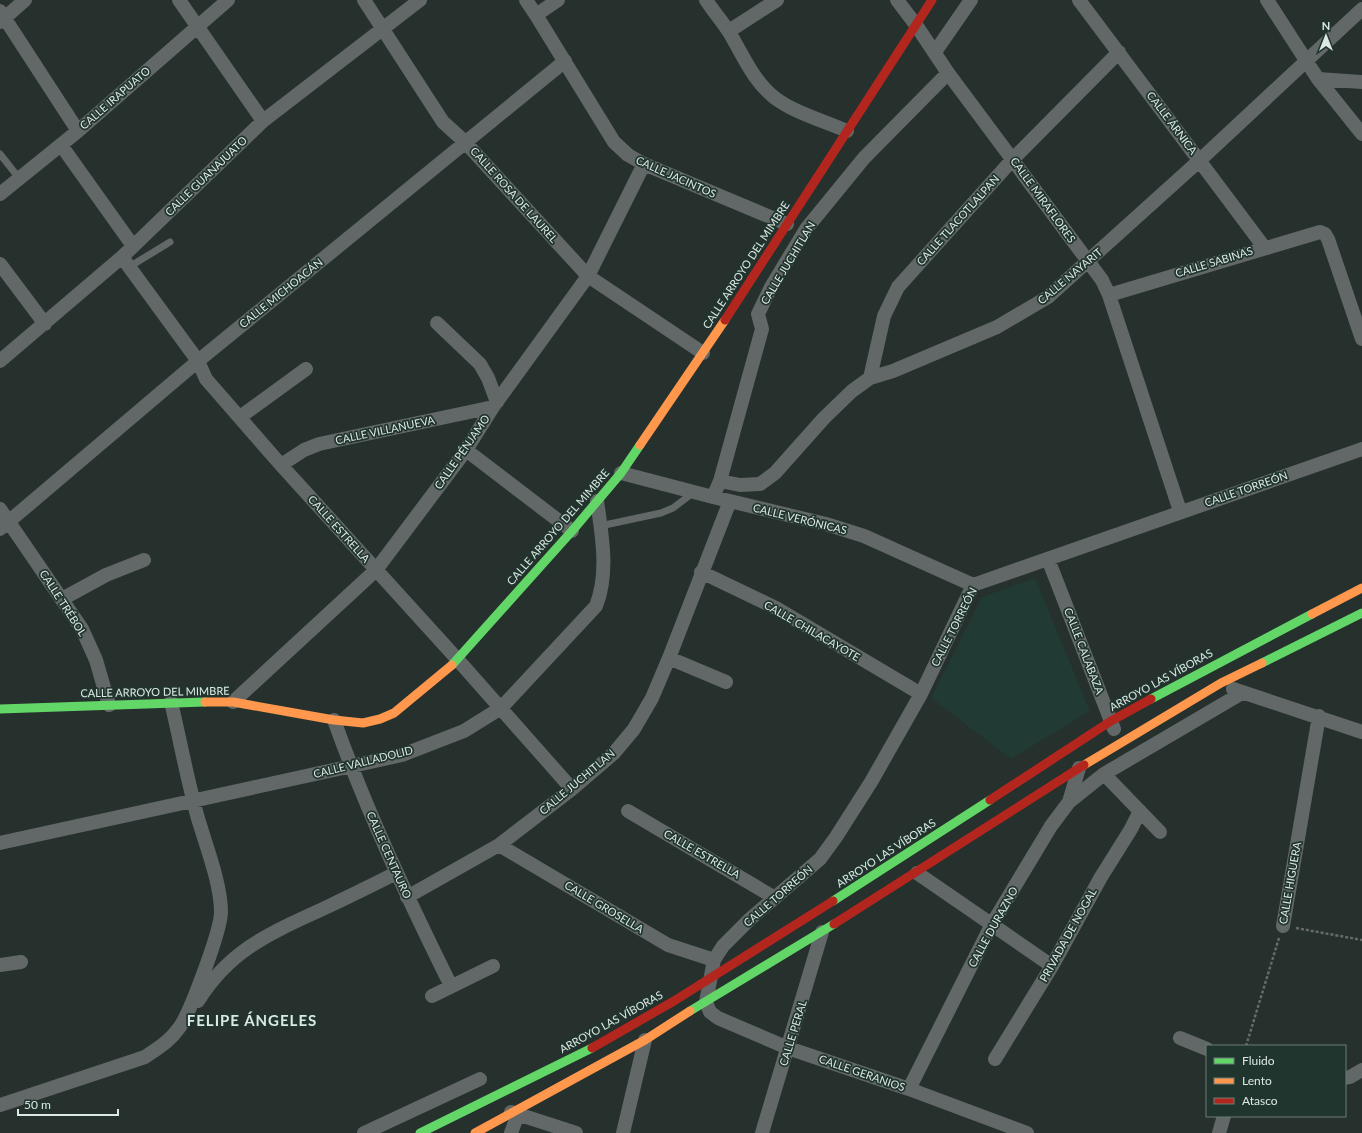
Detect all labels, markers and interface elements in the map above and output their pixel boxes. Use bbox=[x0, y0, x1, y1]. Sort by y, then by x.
north arrow bbox=[1306, 16, 1346, 56]
text: N bbox=[1322, 19, 1330, 32]
street label: CALLE IRAPUATO bbox=[77, 63, 153, 132]
street label: CALLE ÁRNICA bbox=[1144, 89, 1201, 157]
street label: CALLE GUANAJUATO bbox=[162, 133, 249, 218]
street label: CALLE ROSA DE LAUREL bbox=[468, 144, 561, 245]
street label: CALLE JACINTOS bbox=[634, 153, 718, 200]
street label: CALLE MIRAFLORES bbox=[1008, 154, 1079, 245]
street label: CALLE TLACOTLALPAN bbox=[914, 172, 1002, 268]
street label: CALLE ARROYO DEL MIMBRE bbox=[699, 199, 792, 331]
street label: CALLE JUCHITLAN bbox=[758, 219, 817, 307]
street label: CALLE NAYARIT bbox=[1035, 244, 1105, 306]
street label: CALLE SABINAS bbox=[1173, 244, 1254, 280]
street label: CALLE MICHOACÁN bbox=[236, 255, 325, 330]
street label: CALLE PÉNJAMO bbox=[431, 412, 492, 491]
street label: CALLE VILLANUEVA bbox=[334, 413, 436, 446]
street label: CALLE ARROYO DEL MIMBRE bbox=[504, 466, 611, 587]
street label: CALLE TORREÓN bbox=[1203, 468, 1289, 509]
street label: CALLE ESTRELLA bbox=[306, 492, 373, 565]
street label: CALLE VERÓNICAS bbox=[752, 501, 849, 537]
street label: CALLE TRÉBOL bbox=[37, 567, 90, 639]
street label: CALLE TORREÓN bbox=[928, 585, 979, 669]
street label: CALLE CHILACAYOTE bbox=[762, 598, 863, 663]
street label: CALLE CALABAZA bbox=[1062, 606, 1107, 696]
street label: ARROYO LAS VÍBORAS bbox=[1107, 646, 1215, 713]
street label: CALLE ARROYO DEL MIMBRE bbox=[80, 684, 230, 699]
street label: CALLE VALLADOLID bbox=[312, 743, 414, 780]
street label: CALLE JUCHITLAN bbox=[536, 746, 617, 817]
street label: CALLE CENTAURO bbox=[364, 809, 415, 901]
street label: ARROYO LAS VÍBORAS bbox=[834, 816, 938, 890]
street label: CALLE ESTRELLA bbox=[662, 826, 743, 881]
street label: CALLE HIGUERA bbox=[1276, 840, 1303, 925]
street label: CALLE TORREÓN bbox=[741, 862, 815, 929]
street label: CALLE GROSELLA bbox=[562, 878, 647, 936]
street label: CALLE DURAZNO bbox=[965, 884, 1020, 969]
street label: PRIVADA DE NOGAL bbox=[1036, 886, 1099, 984]
street label: ARROYO LAS VÍBORAS bbox=[557, 988, 665, 1055]
street label: CALLE PERAL bbox=[776, 998, 809, 1067]
district label: FELIPE ÁNGELES bbox=[187, 1011, 317, 1029]
legend bbox=[1206, 1045, 1346, 1117]
street label: CALLE GERANIOS bbox=[817, 1052, 907, 1093]
text: Fluido bbox=[1242, 1053, 1275, 1068]
text: Lento bbox=[1242, 1073, 1272, 1088]
scale bar bbox=[18, 1091, 118, 1117]
text: Atasco bbox=[1242, 1093, 1278, 1108]
text: 50 m bbox=[24, 1097, 51, 1112]

